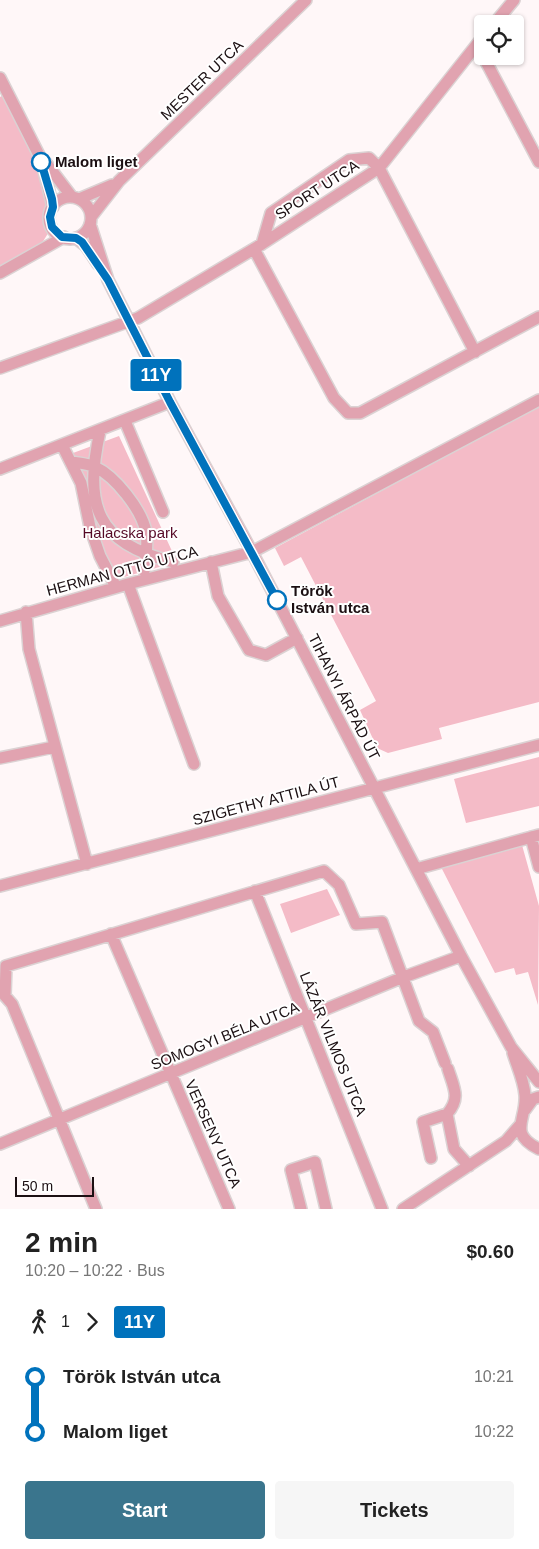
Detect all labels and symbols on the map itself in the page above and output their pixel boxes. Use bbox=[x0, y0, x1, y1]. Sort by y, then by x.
street label: MESTER UTCA bbox=[157, 36, 246, 123]
marker: Malom liget bbox=[31, 152, 51, 172]
place label: Malom liget bbox=[55, 153, 138, 170]
street label: SPORT UTCA bbox=[272, 156, 362, 223]
line badge: 11Y bbox=[127, 359, 185, 391]
park label: Halacska park bbox=[82, 524, 178, 541]
street label: HERMAN OTTÓ UTCA bbox=[44, 542, 199, 599]
place label: Török István utca bbox=[291, 582, 370, 616]
marker: Török István utca bbox=[267, 590, 287, 610]
street label: TIHANYI ÁRPÁD ÚT bbox=[305, 631, 384, 763]
street label: SZIGETHY ATTILA ÚT bbox=[191, 773, 341, 828]
street label: LÁZÁR VILMOS UTCA bbox=[297, 969, 370, 1118]
street label: SOMOGYI BÉLA UTCA bbox=[148, 998, 301, 1073]
street label: VERSENY UTCA bbox=[182, 1077, 245, 1190]
scale bar bbox=[15, 1174, 94, 1197]

